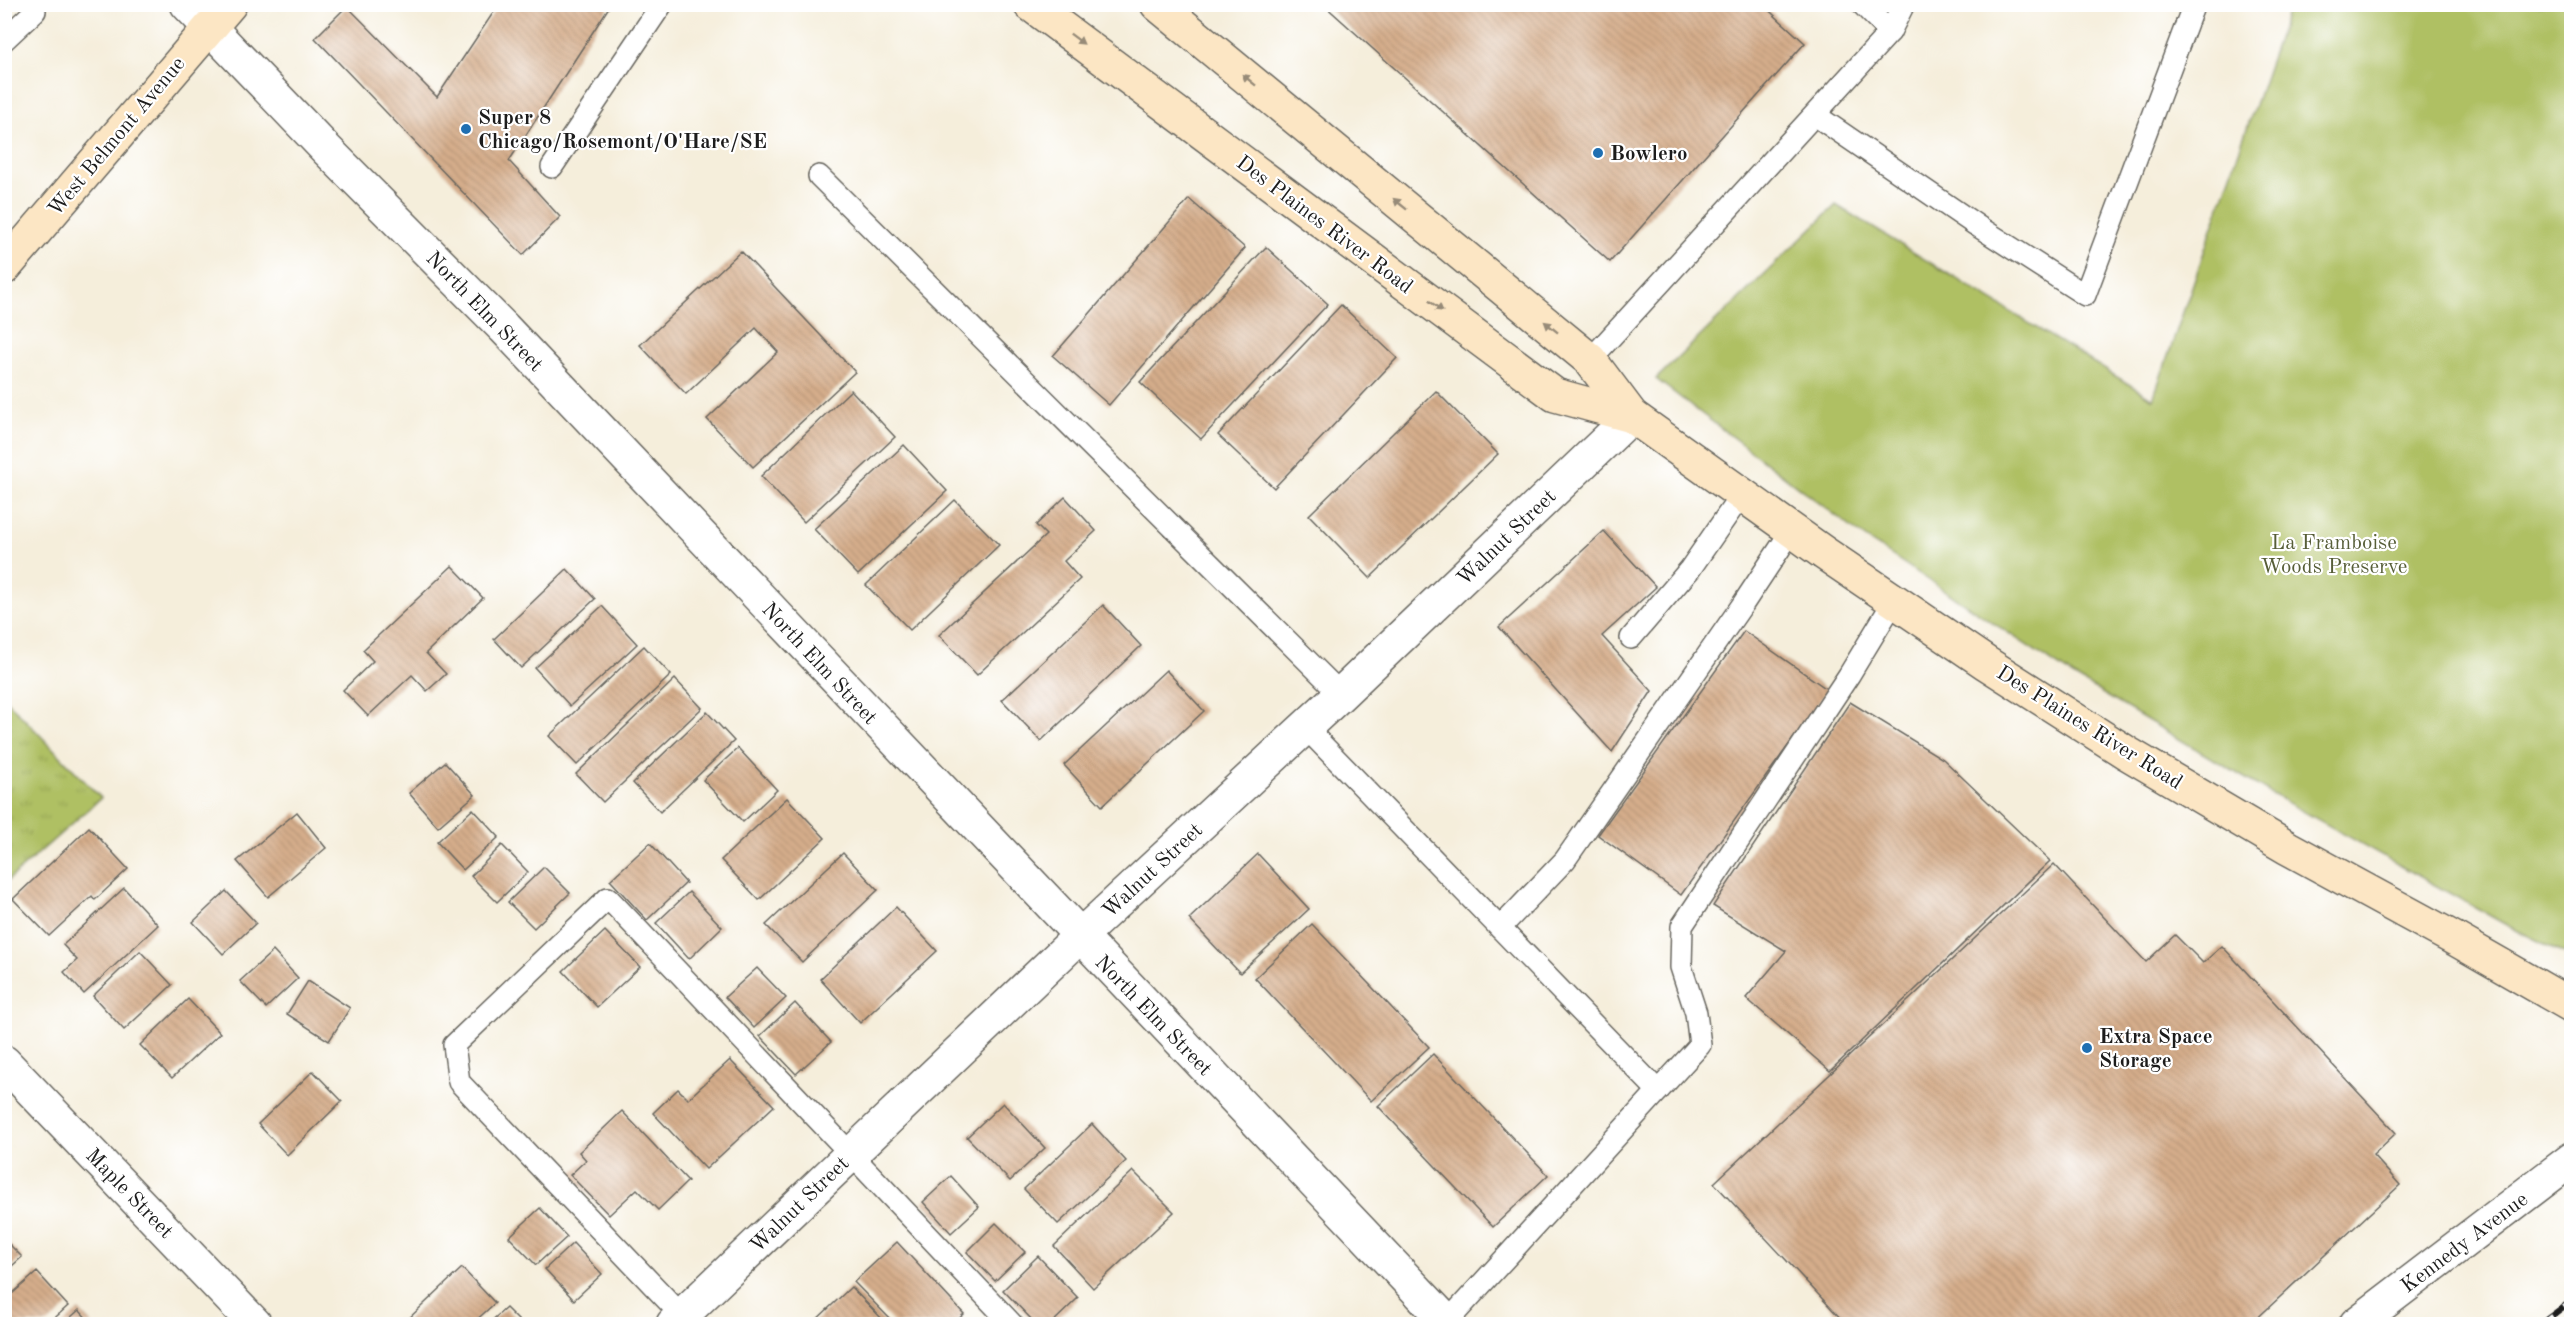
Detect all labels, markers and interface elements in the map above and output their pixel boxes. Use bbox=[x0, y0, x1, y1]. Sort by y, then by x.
one-way arrow bbox=[1070, 33, 1085, 45]
street label: West Belmont Avenue bbox=[45, 53, 190, 221]
one-way arrow bbox=[1242, 74, 1257, 87]
place label: Super 8 Chicago/Rosemont/O'Hare/SE bbox=[478, 108, 767, 153]
marker: Super 8 Chicago/Rosemont/O'Hare/SE bbox=[459, 122, 473, 136]
place label: Bowlero bbox=[1610, 144, 1688, 165]
marker: Bowlero bbox=[1591, 146, 1605, 160]
street label: Des Plaines River Road bbox=[1232, 152, 1416, 298]
one-way arrow bbox=[1392, 197, 1408, 210]
street label: North Elm Street bbox=[421, 248, 546, 376]
one-way arrow bbox=[1428, 300, 1443, 312]
one-way arrow bbox=[1543, 322, 1558, 334]
street label: Walnut Street bbox=[1454, 486, 1560, 590]
park label: La Framboise Woods Preserve bbox=[2261, 533, 2407, 578]
street label: North Elm Street bbox=[757, 599, 881, 729]
street label: Des Plaines River Road bbox=[1993, 662, 2186, 794]
street label: Walnut Street bbox=[1099, 820, 1207, 923]
street label: North Elm Street bbox=[1090, 952, 1215, 1080]
place label: Extra Space Storage bbox=[2099, 1027, 2213, 1072]
marker: Extra Space Storage bbox=[2080, 1041, 2094, 1055]
street label: Maple Street bbox=[81, 1145, 177, 1243]
street label: Walnut Street bbox=[747, 1153, 853, 1257]
street label: Kennedy Avenue bbox=[2398, 1189, 2532, 1297]

